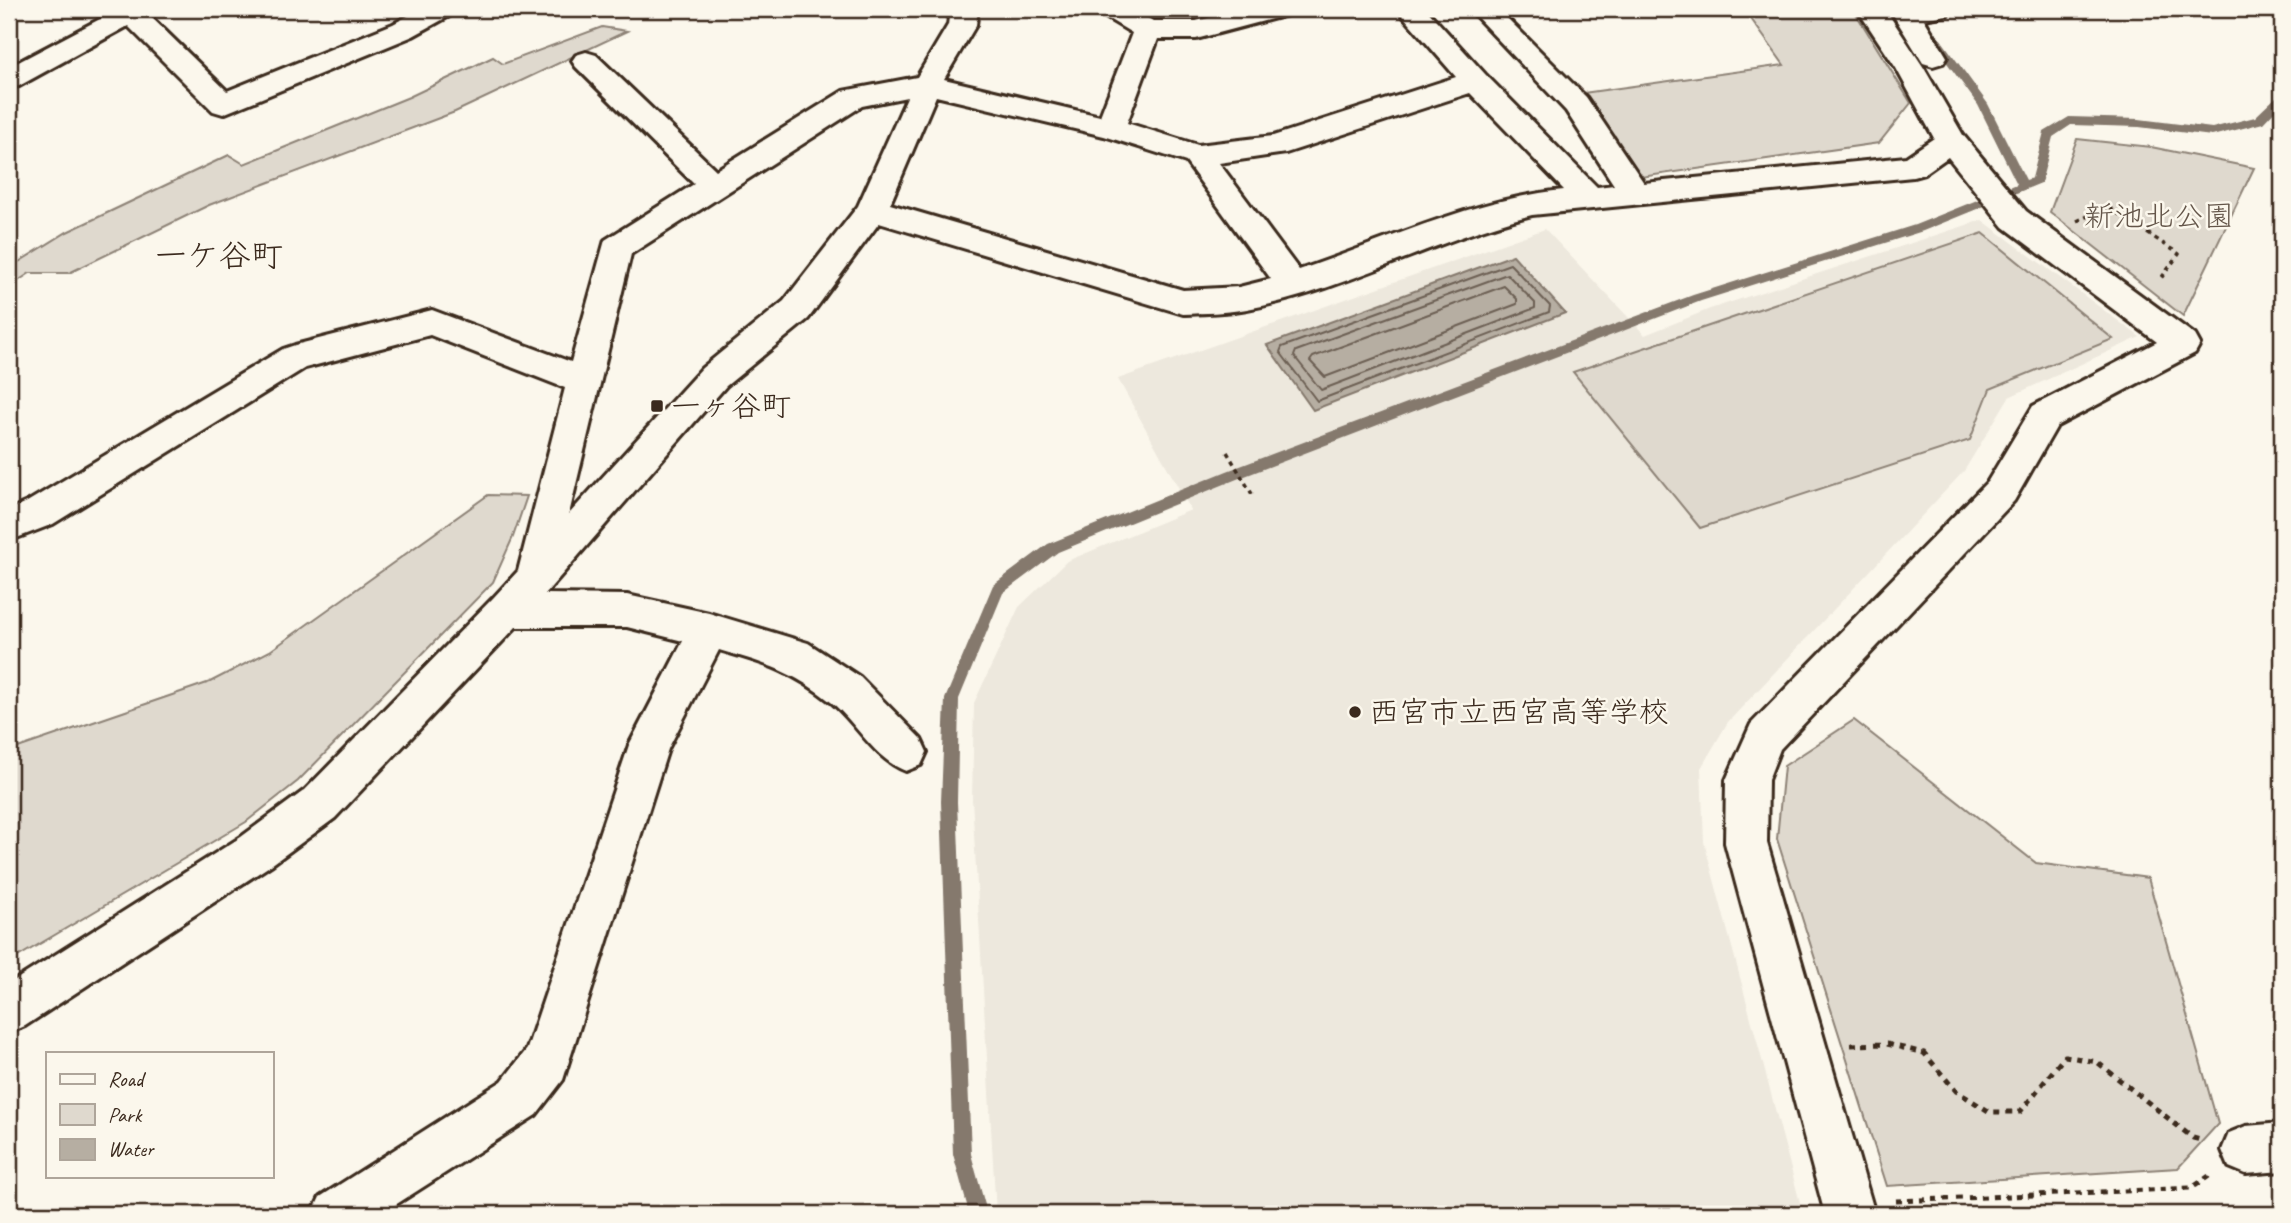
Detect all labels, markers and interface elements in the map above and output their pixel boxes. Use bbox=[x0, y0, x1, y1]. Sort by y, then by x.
park label: 新池北公園 bbox=[2084, 197, 2234, 235]
district label: 一ケ谷町 bbox=[155, 235, 283, 276]
place label: 一ヶ谷町 bbox=[671, 387, 791, 425]
marker: 一ヶ谷町 bbox=[649, 398, 665, 414]
place label: 西宮市立西宮高等学校 bbox=[1369, 693, 1669, 731]
marker: 西宮市立西宮高等学校 bbox=[1347, 704, 1363, 720]
legend bbox=[46, 1052, 273, 1178]
text: Road bbox=[108, 1066, 147, 1092]
text: Park bbox=[108, 1102, 143, 1128]
text: Water bbox=[108, 1136, 155, 1162]

